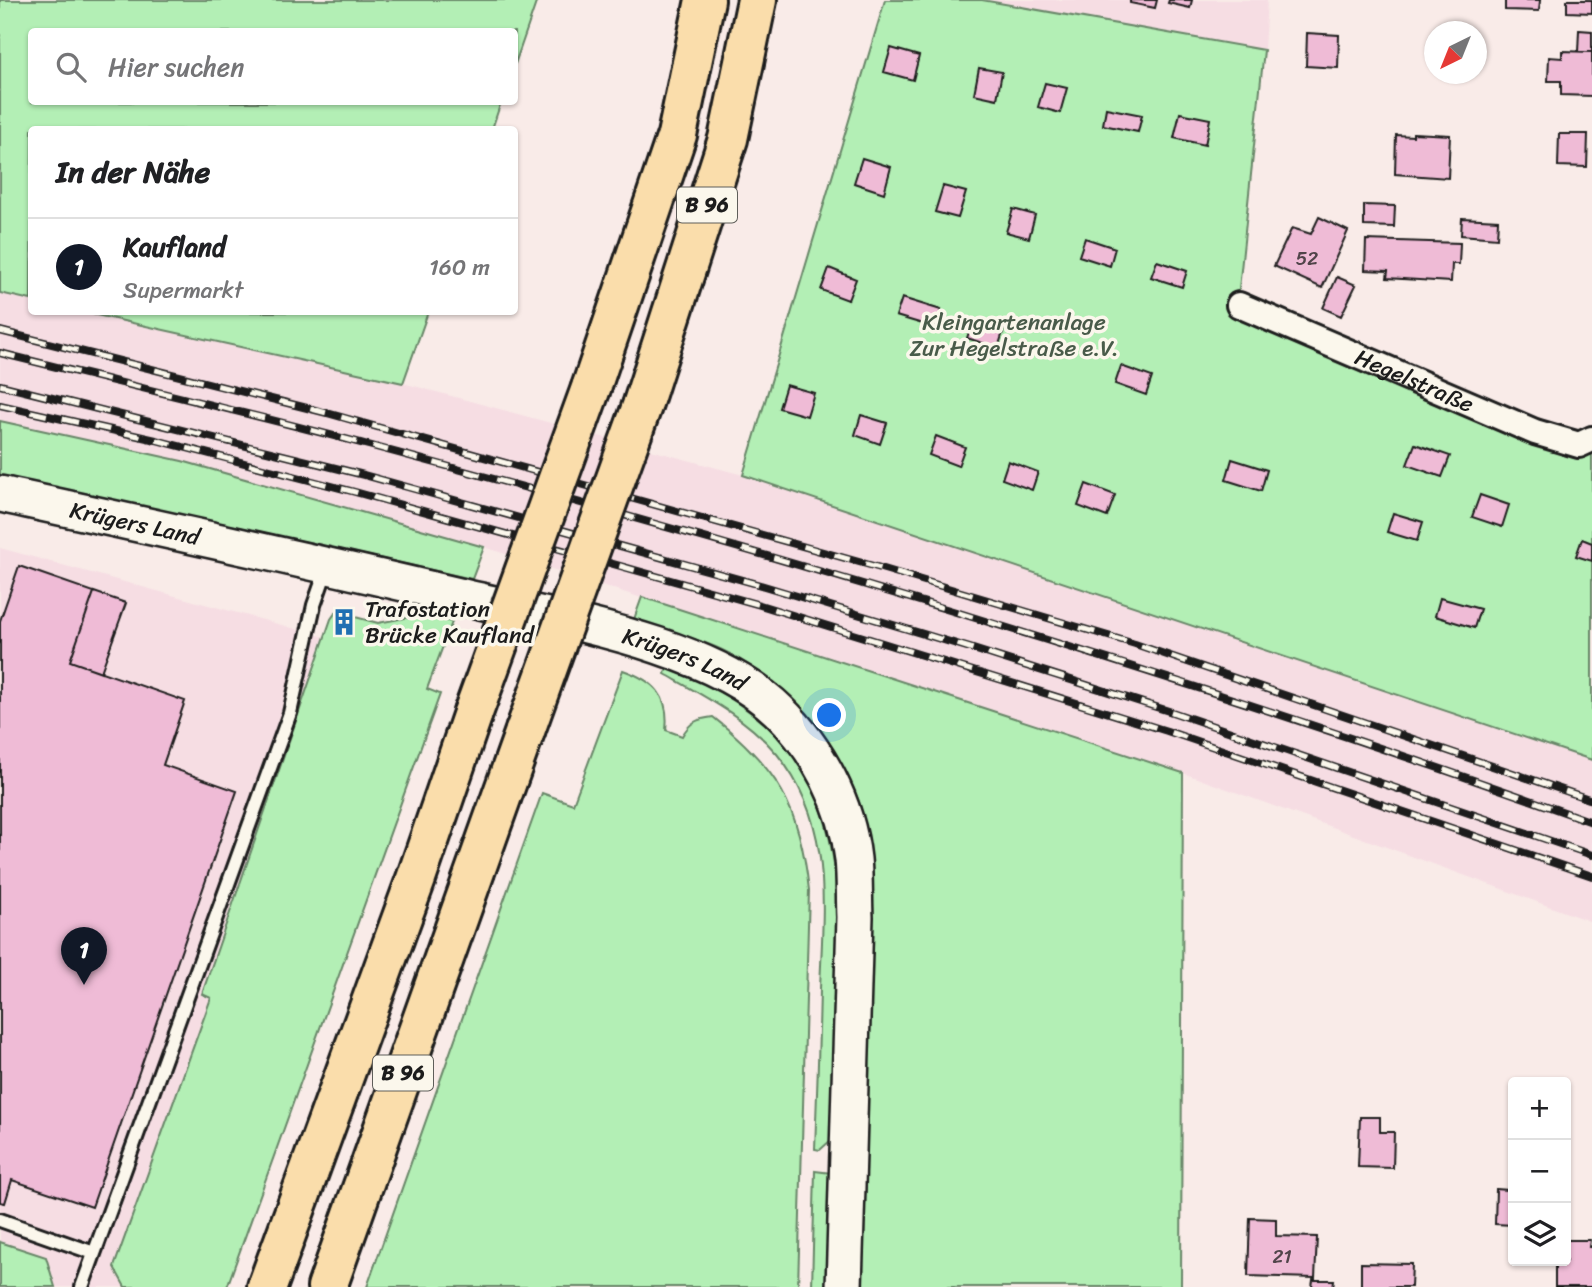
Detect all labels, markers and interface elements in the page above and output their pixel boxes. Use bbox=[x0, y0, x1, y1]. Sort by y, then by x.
north arrow bbox=[1424, 21, 1487, 84]
search box bbox=[28, 28, 518, 105]
text: Hier suchen bbox=[108, 44, 244, 90]
icon: search bbox=[52, 48, 90, 86]
text: In der Nähe bbox=[56, 145, 210, 199]
road number: B 96 bbox=[677, 188, 737, 222]
text: Kaufland bbox=[123, 224, 226, 270]
house number: 52 bbox=[1296, 242, 1318, 275]
text: 1 bbox=[74, 247, 84, 288]
text: 160 m bbox=[429, 247, 490, 288]
text: Supermarkt bbox=[123, 270, 243, 311]
park label: Kleingartenanlage Zur Hegelstraße e.V. bbox=[909, 302, 1119, 369]
street label: Hegelstraße bbox=[1348, 337, 1481, 424]
street label: Krügers Land bbox=[66, 489, 206, 558]
place label: Trafostation Brücke Kaufland bbox=[365, 589, 535, 656]
building icon: Trafostation Brücke Kaufland bbox=[329, 607, 359, 637]
street label: Krügers Land bbox=[618, 615, 757, 703]
your location bbox=[812, 698, 846, 732]
pin: 1 bbox=[61, 927, 107, 985]
road number: B 96 bbox=[373, 1056, 433, 1090]
map controls bbox=[1508, 1077, 1571, 1266]
button: + bbox=[1508, 1077, 1571, 1140]
button: − bbox=[1508, 1140, 1571, 1203]
button: layers bbox=[1508, 1203, 1571, 1266]
house number: 21 bbox=[1272, 1240, 1292, 1273]

